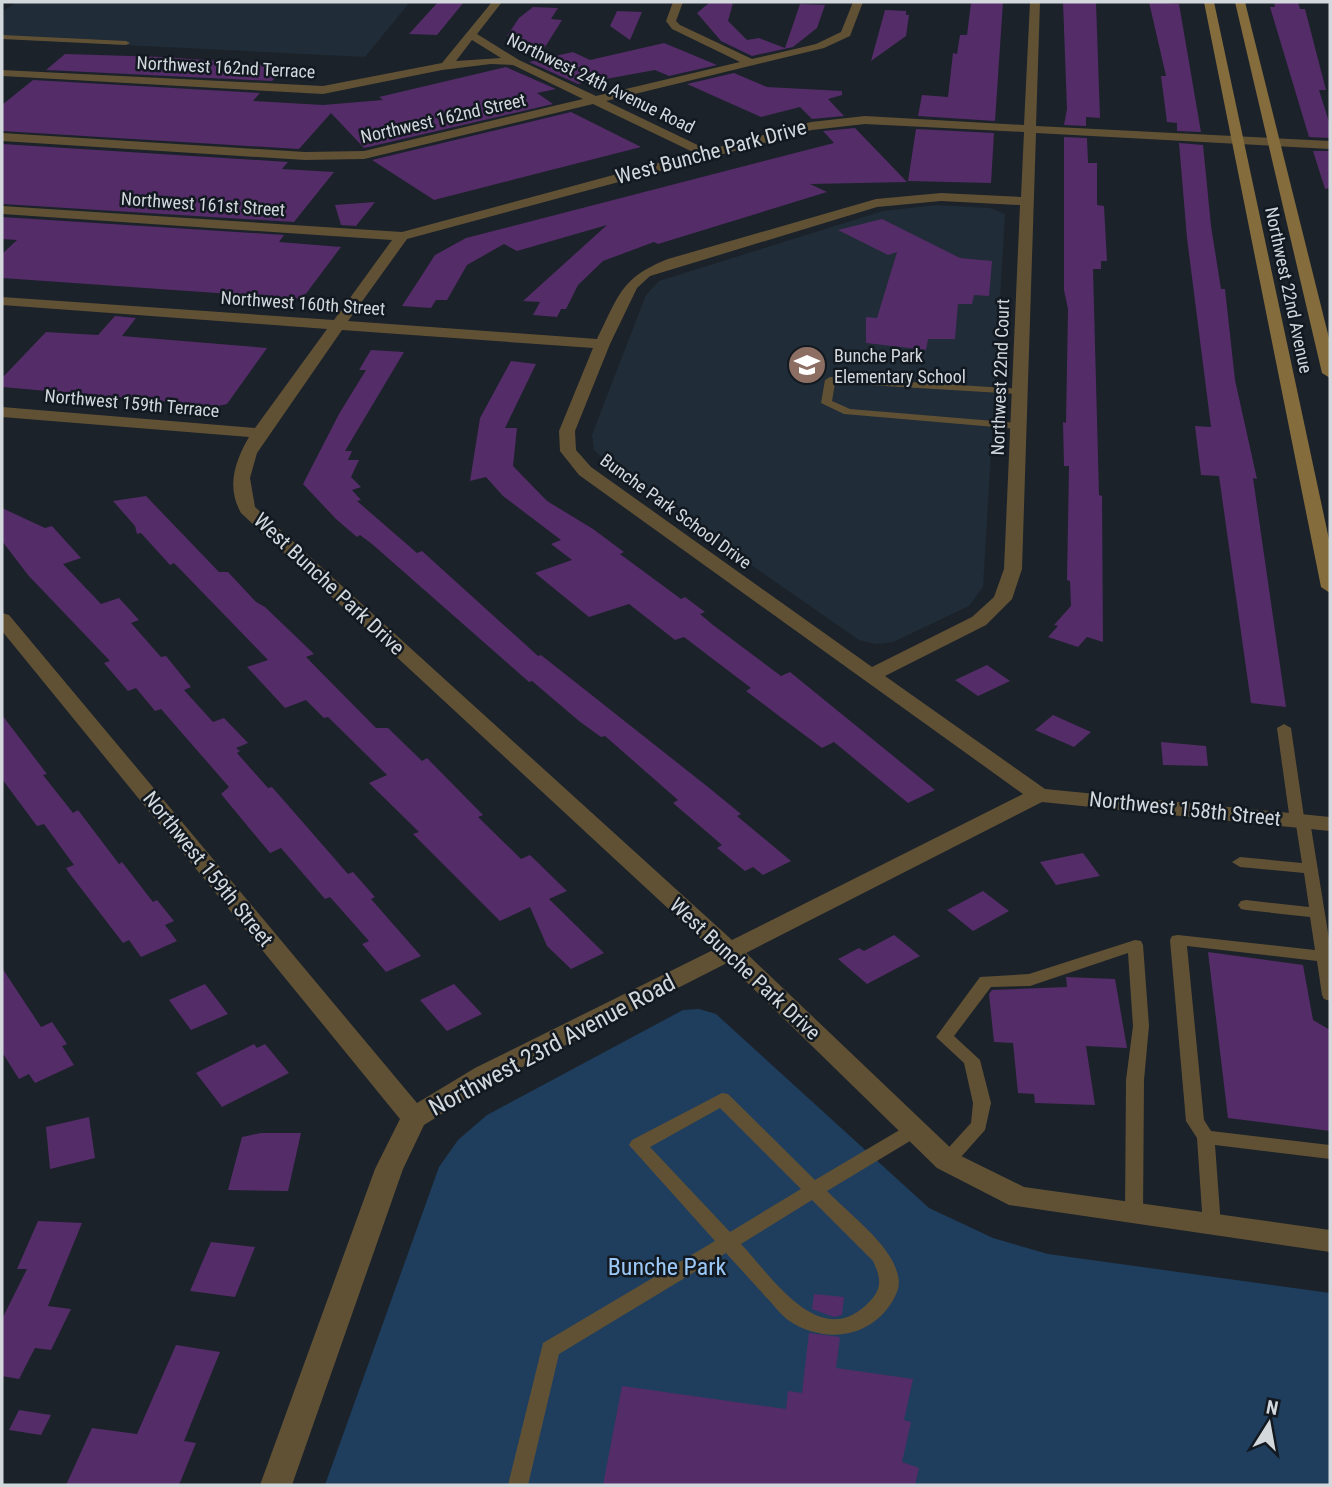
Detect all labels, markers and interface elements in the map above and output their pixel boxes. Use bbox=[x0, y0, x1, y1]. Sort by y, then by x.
street label: Northwest 24th Avenue Road bbox=[504, 28, 698, 138]
street label: Northwest 162nd Terrace bbox=[136, 52, 316, 82]
street label: Northwest 162nd Street bbox=[359, 89, 527, 147]
street label: West Bunche Park Drive bbox=[613, 115, 809, 189]
street label: Northwest 161st Street bbox=[120, 188, 286, 220]
street label: Northwest 22nd Avenue bbox=[1261, 205, 1317, 375]
street label: Northwest 160th Street bbox=[220, 287, 386, 319]
street label: Northwest 22nd Court bbox=[987, 298, 1013, 456]
school or university icon: Bunche Park Elementary School bbox=[786, 344, 828, 386]
place label: Bunche Park Elementary School bbox=[834, 345, 966, 387]
street label: Northwest 159th Terrace bbox=[44, 385, 220, 421]
street label: Bunche Park School Drive bbox=[596, 449, 756, 573]
street label: West Bunche Park Drive bbox=[249, 508, 409, 660]
street label: Northwest 159th Street bbox=[138, 787, 278, 951]
street label: Northwest 158th Street bbox=[1088, 787, 1282, 831]
street label: West Bunche Park Drive bbox=[665, 893, 825, 1045]
street label: Northwest 23rd Avenue Road bbox=[424, 968, 680, 1122]
park label: Bunche Park bbox=[608, 1253, 726, 1281]
north arrow bbox=[1234, 1389, 1304, 1459]
text: N bbox=[1264, 1395, 1280, 1420]

